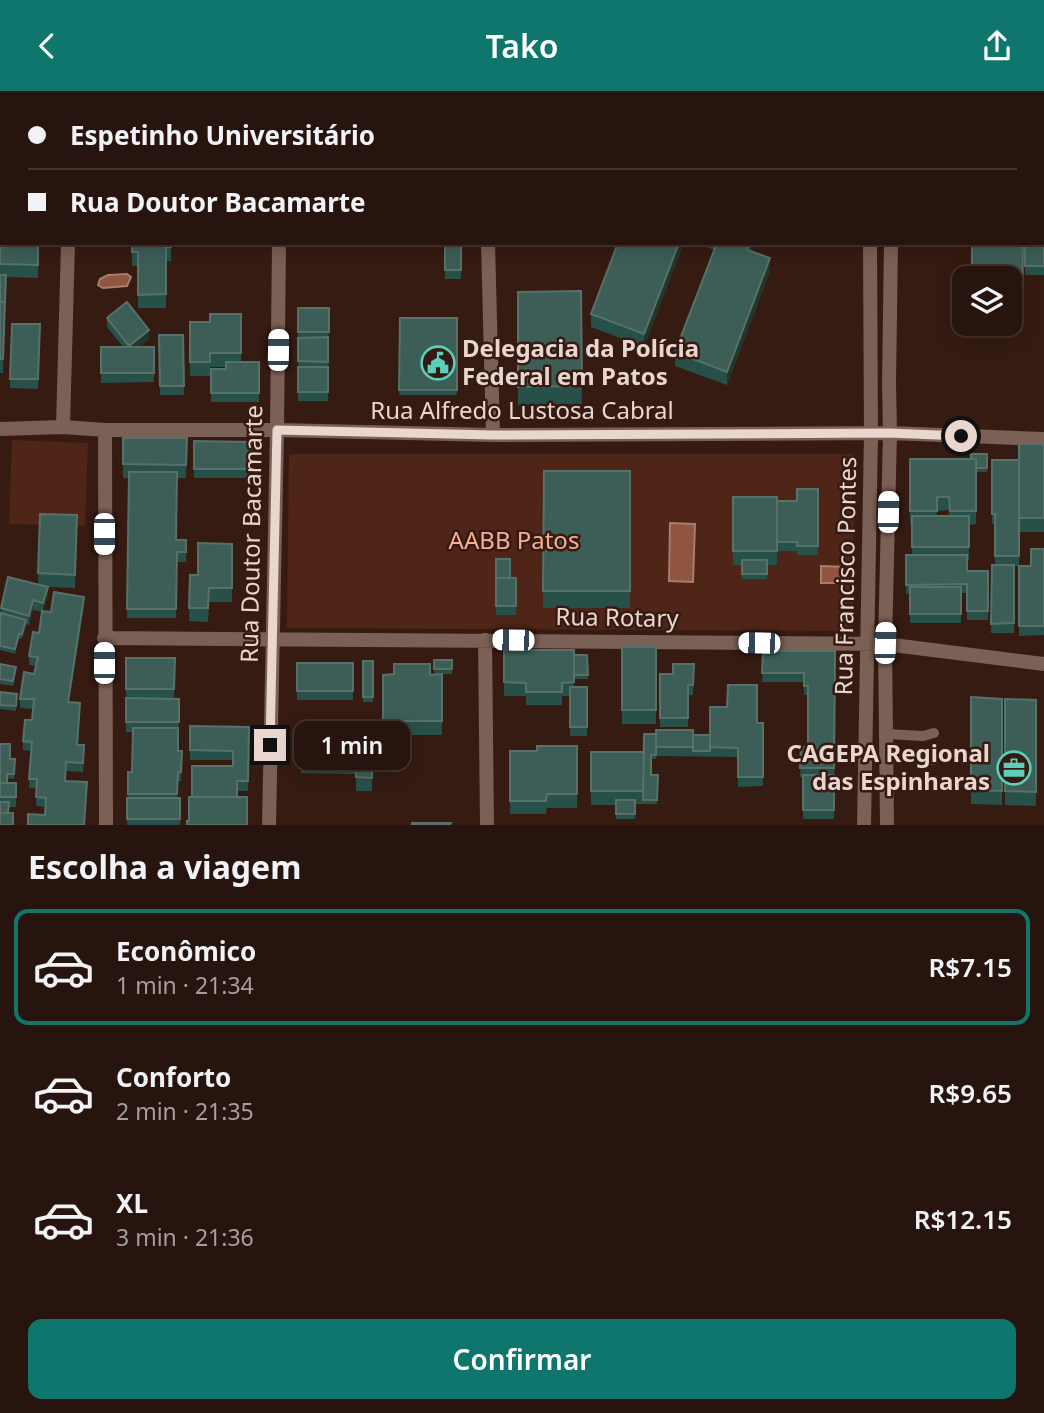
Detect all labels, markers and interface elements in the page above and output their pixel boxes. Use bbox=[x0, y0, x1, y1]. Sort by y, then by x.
text: Tako bbox=[486, 24, 558, 67]
icon: back bbox=[28, 27, 66, 65]
icon: share bbox=[978, 27, 1016, 65]
text: Espetinho Universitário bbox=[70, 117, 375, 153]
text: Rua Doutor Bacamarte bbox=[70, 184, 366, 220]
map controls bbox=[952, 266, 1022, 336]
button: layers bbox=[952, 266, 1022, 336]
car bbox=[268, 329, 289, 371]
place label: Delegacia da Polícia Federal em Patos bbox=[462, 331, 699, 392]
public building icon: Delegacia da Polícia Federal em Patos bbox=[419, 344, 457, 382]
street label: Rua Alfredo Lustosa Cabral bbox=[370, 393, 674, 426]
street label: Rua Doutor Bacamarte bbox=[232, 405, 269, 663]
route start bbox=[945, 420, 977, 452]
street label: Rua Francisco Pontes bbox=[826, 456, 863, 696]
car bbox=[878, 491, 899, 533]
car bbox=[94, 513, 115, 555]
park label: AABB Patos bbox=[449, 523, 579, 556]
street label: Rua Rotary bbox=[555, 599, 680, 634]
car bbox=[874, 622, 897, 664]
car bbox=[492, 629, 535, 651]
car bbox=[738, 632, 781, 654]
car bbox=[94, 642, 115, 684]
callout: 1 min bbox=[294, 721, 410, 769]
route end bbox=[254, 729, 286, 761]
text: 1 min bbox=[321, 729, 383, 761]
place label: CAGEPA Regional das Espinharas bbox=[787, 736, 990, 797]
office icon: CAGEPA Regional das Espinharas bbox=[995, 749, 1033, 787]
text: Escolha a viagem bbox=[28, 845, 301, 888]
text: Econômico bbox=[116, 933, 256, 969]
icon: car bbox=[32, 936, 95, 999]
text: R$7.15 bbox=[929, 949, 1012, 985]
text: 1 min · 21:34 bbox=[116, 969, 254, 1001]
text: Conforto bbox=[116, 1059, 231, 1095]
icon: car bbox=[32, 1062, 95, 1125]
text: R$9.65 bbox=[929, 1075, 1012, 1111]
text: 2 min · 21:35 bbox=[116, 1095, 254, 1127]
text: XL bbox=[116, 1185, 148, 1221]
icon: car bbox=[32, 1188, 95, 1251]
text: R$12.15 bbox=[914, 1201, 1012, 1237]
text: 3 min · 21:36 bbox=[116, 1221, 254, 1253]
button: Confirmar bbox=[28, 1319, 1016, 1399]

